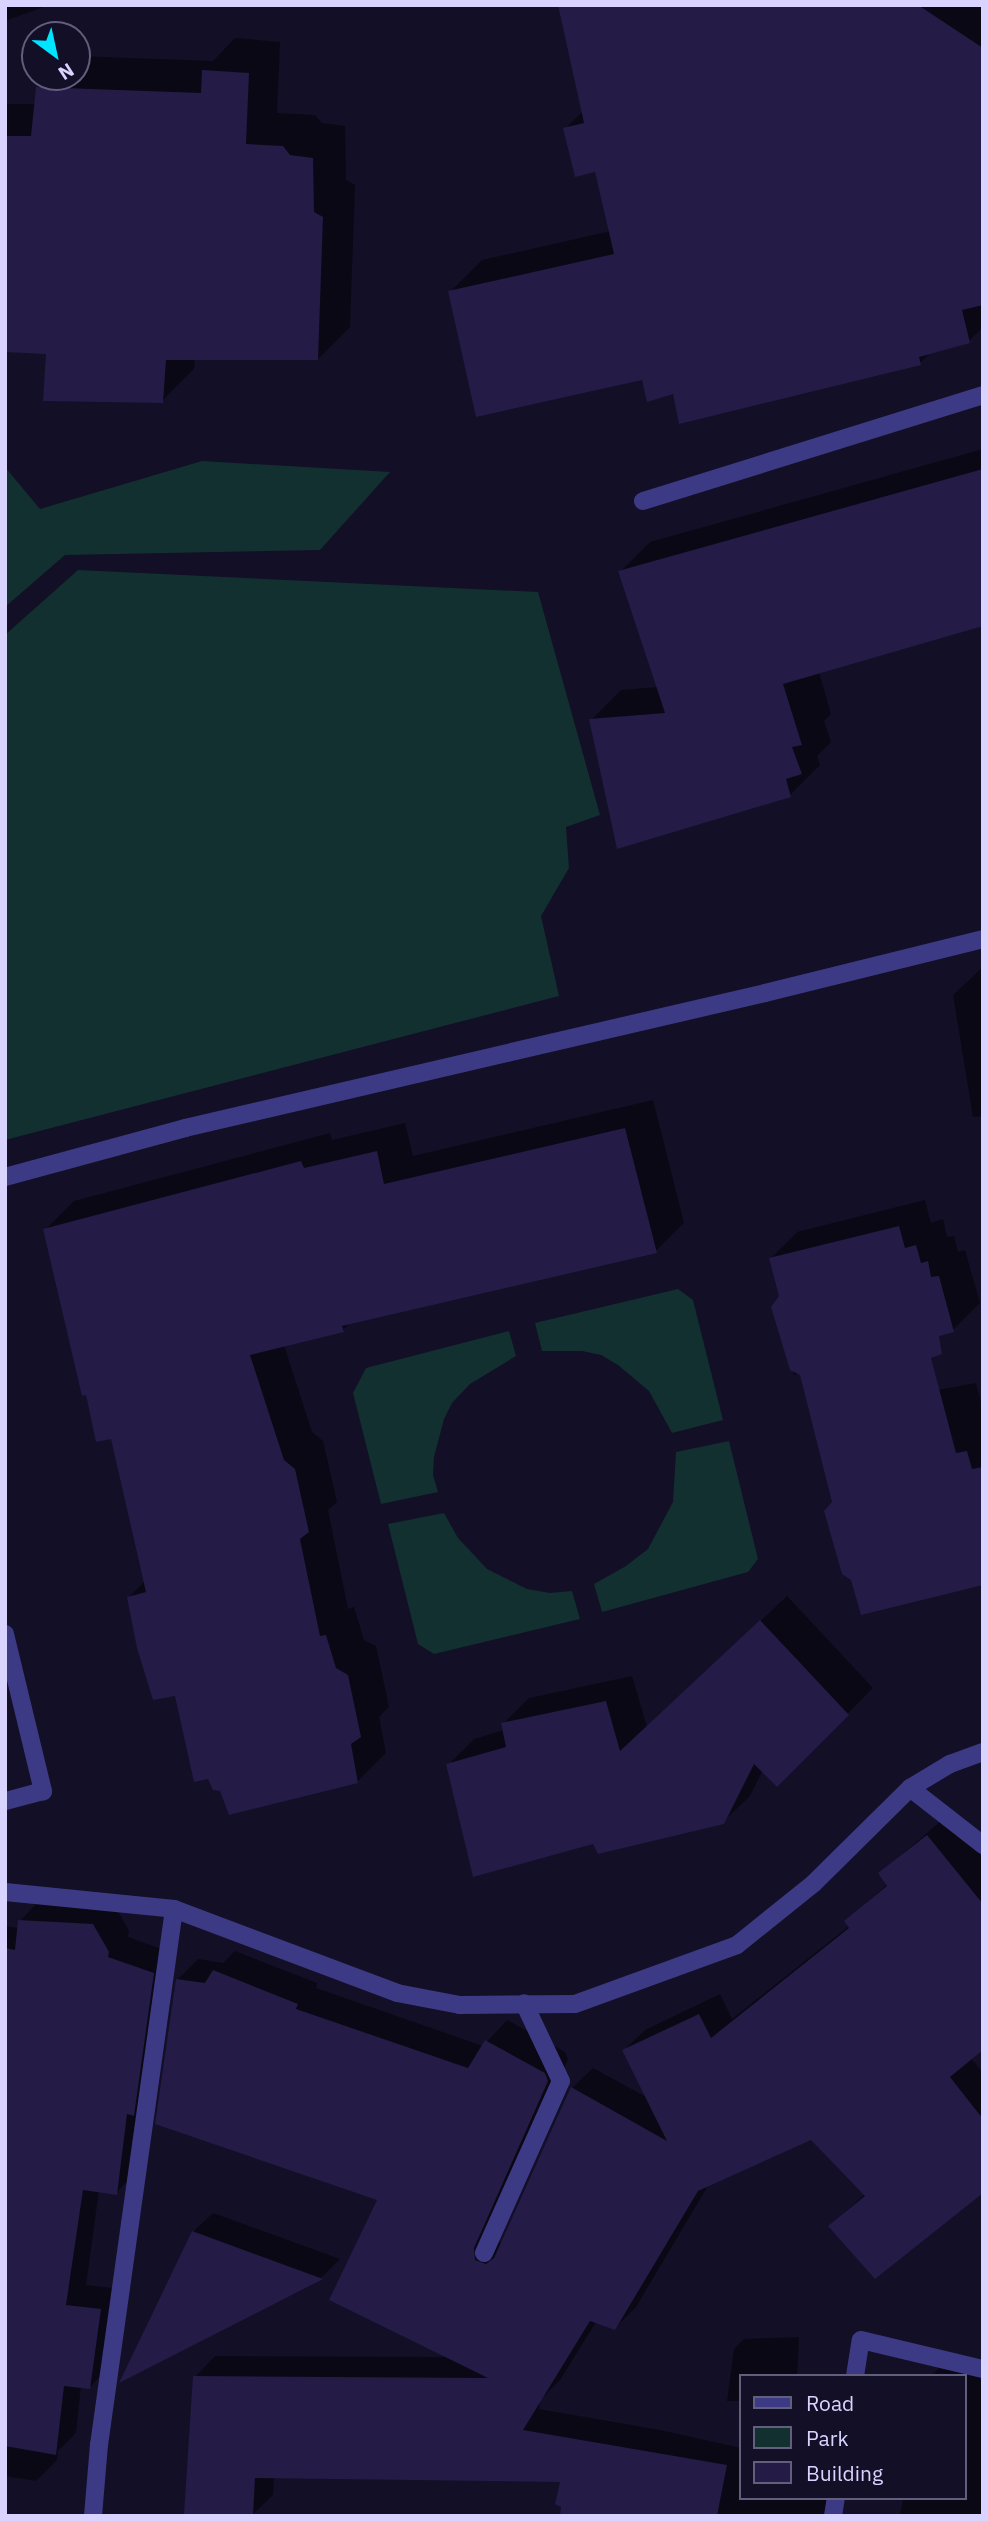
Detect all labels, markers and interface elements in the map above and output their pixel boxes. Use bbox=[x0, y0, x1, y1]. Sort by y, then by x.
north arrow bbox=[21, 21, 91, 91]
text: N bbox=[54, 58, 79, 86]
legend bbox=[740, 2374, 967, 2500]
text: Road bbox=[806, 2389, 854, 2417]
text: Park bbox=[806, 2424, 849, 2452]
text: Building bbox=[806, 2459, 883, 2487]

